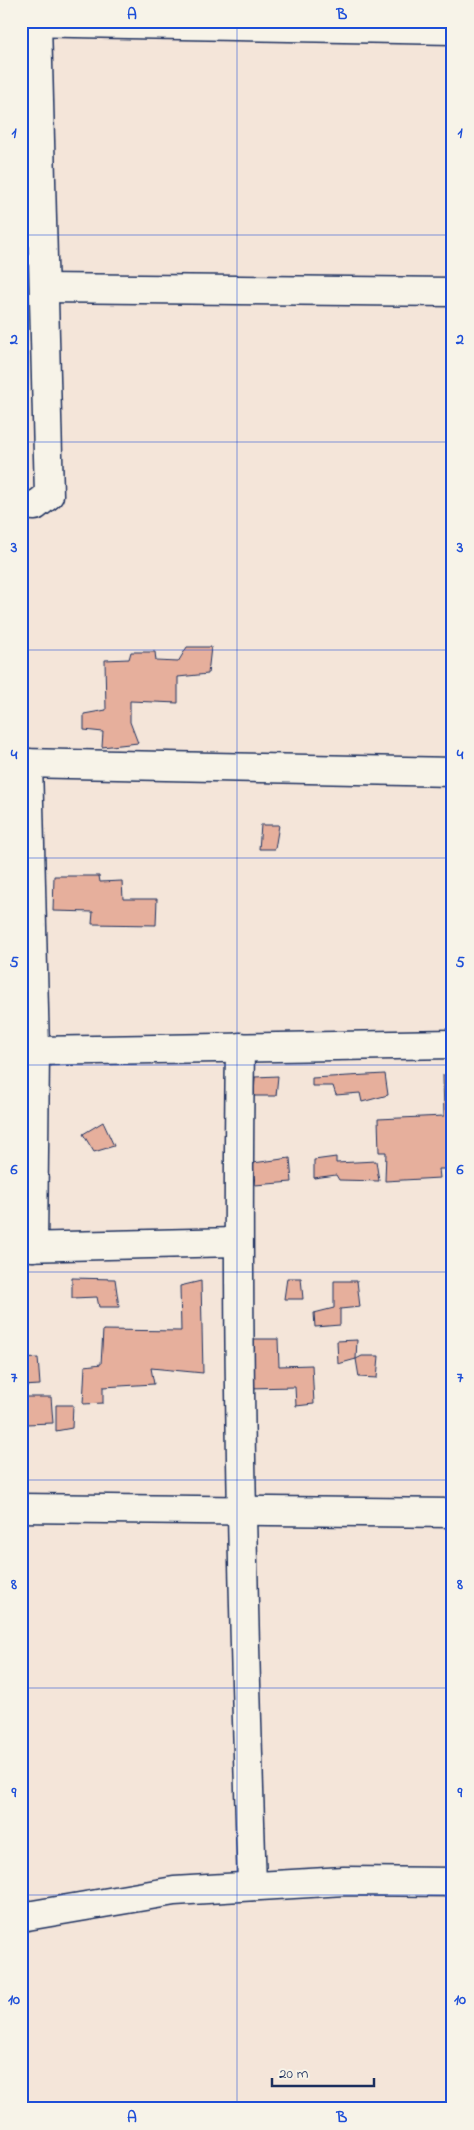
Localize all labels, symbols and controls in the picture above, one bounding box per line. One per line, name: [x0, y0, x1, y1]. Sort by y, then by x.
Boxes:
text: A: [127, 3, 137, 27]
text: B: [336, 3, 348, 27]
text: 1: [11, 121, 17, 145]
text: 1: [457, 121, 463, 145]
text: 2: [9, 328, 18, 352]
text: 2: [455, 328, 464, 352]
text: 3: [10, 536, 18, 560]
text: 3: [456, 536, 464, 560]
text: 4: [10, 743, 18, 767]
text: 4: [456, 743, 464, 767]
text: 5: [9, 951, 19, 975]
text: 5: [455, 951, 465, 975]
text: 6: [9, 1158, 18, 1182]
text: 6: [455, 1158, 464, 1182]
text: 7: [11, 1366, 18, 1390]
text: 7: [457, 1366, 464, 1390]
text: 8: [10, 1573, 17, 1597]
text: 8: [456, 1573, 463, 1597]
text: 9: [11, 1781, 17, 1805]
text: 9: [457, 1781, 463, 1805]
text: 10: [8, 1988, 20, 2012]
text: 10: [454, 1988, 466, 2012]
scale bar: [272, 2055, 374, 2087]
text: 20 m: [279, 2063, 309, 2085]
text: A: [127, 2106, 137, 2130]
text: B: [336, 2106, 348, 2130]

